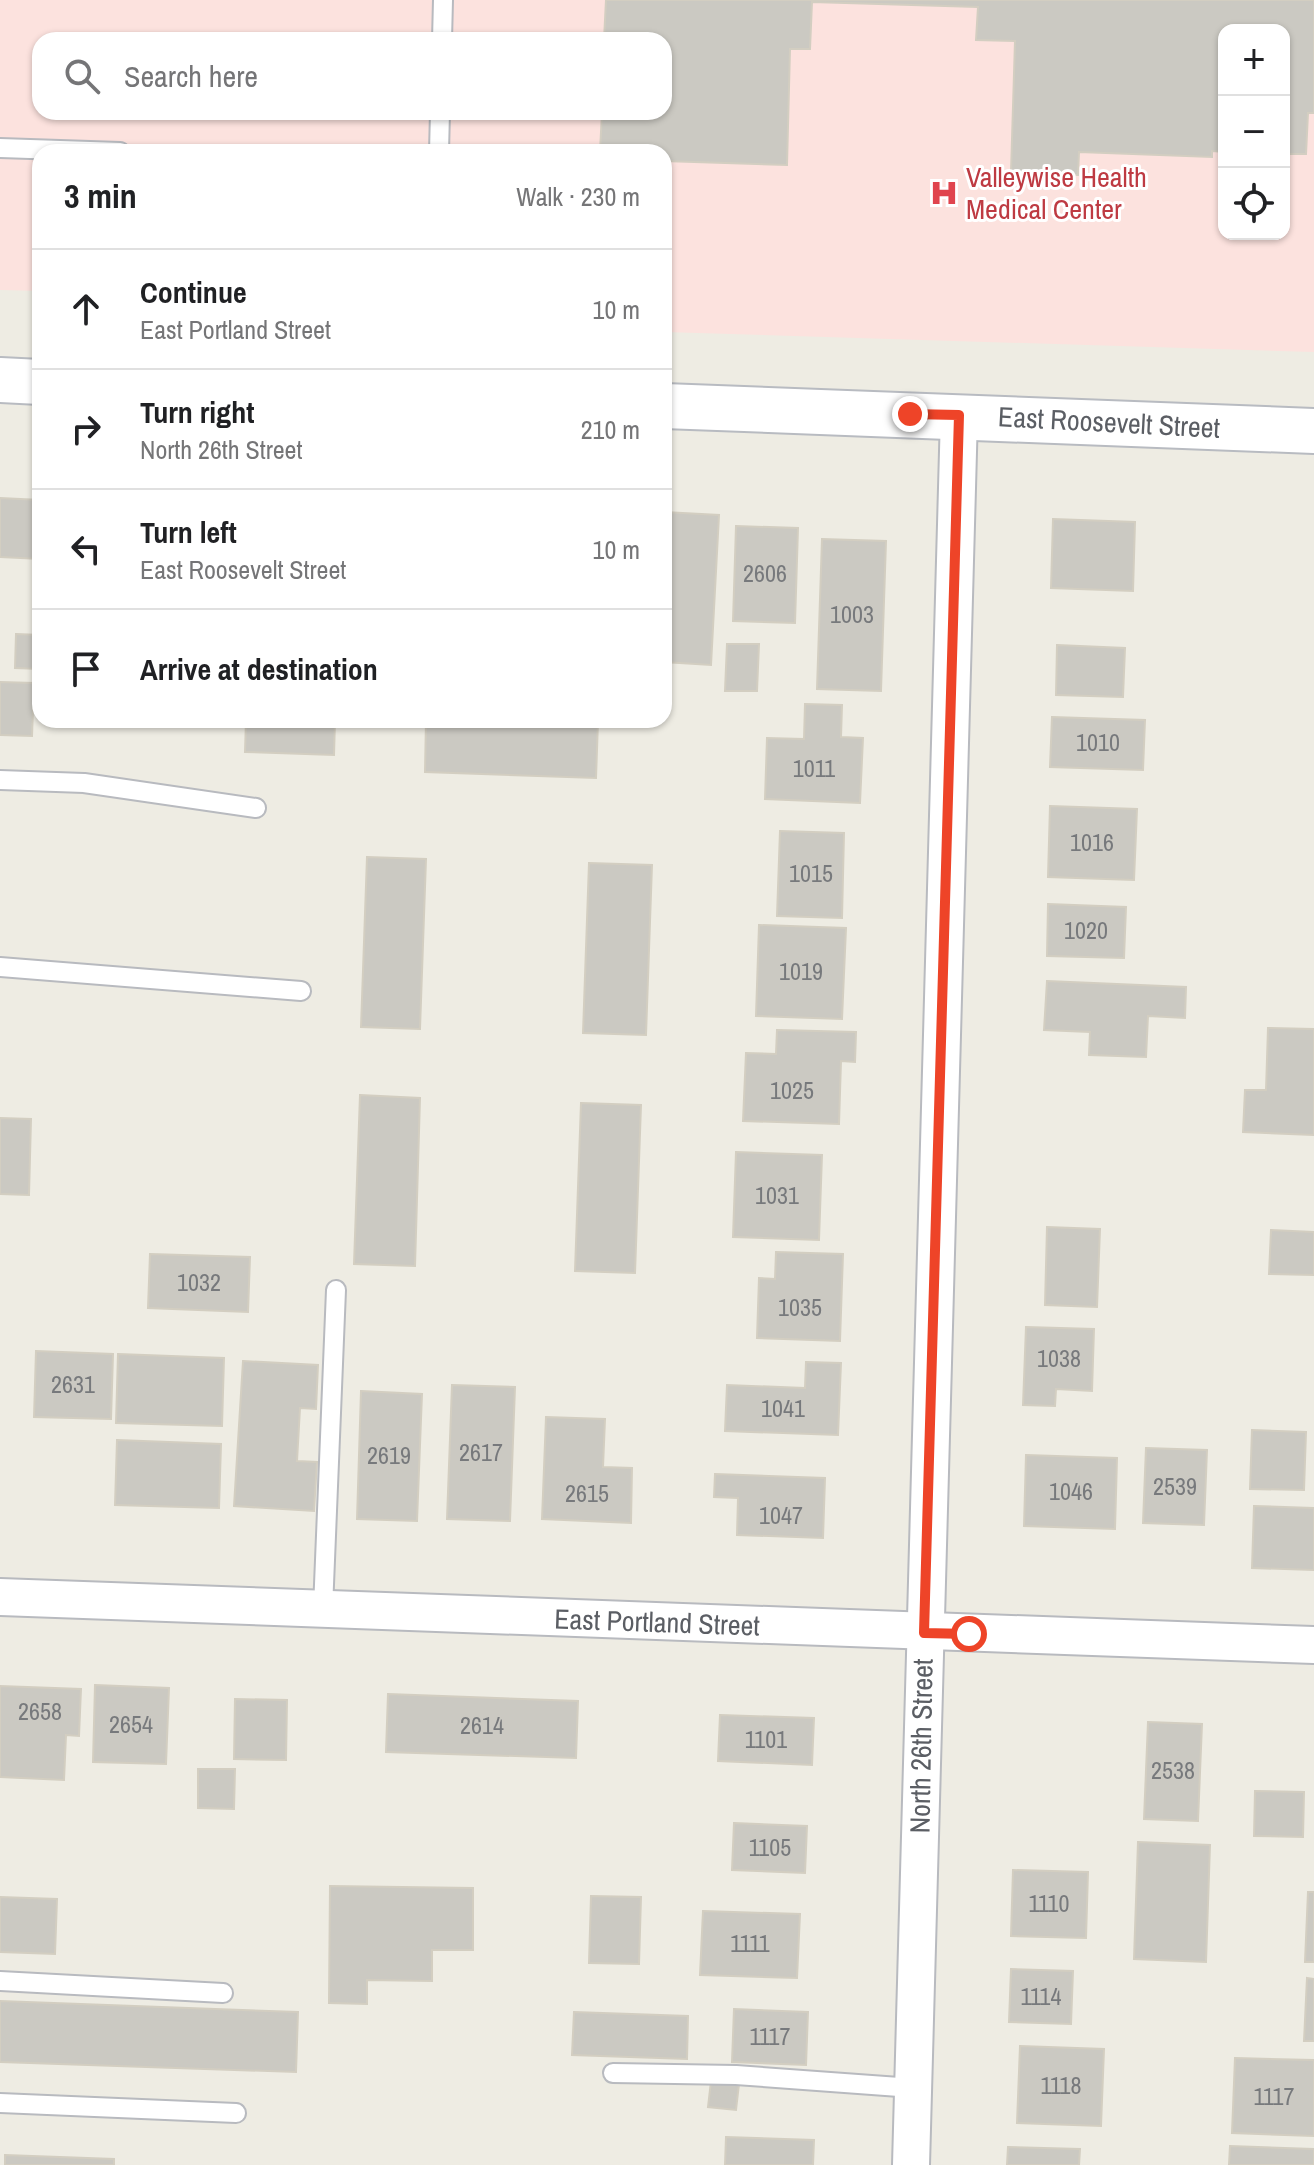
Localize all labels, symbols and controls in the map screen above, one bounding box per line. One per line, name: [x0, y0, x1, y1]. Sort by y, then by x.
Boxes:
map controls: [1218, 24, 1290, 240]
button: +: [1218, 24, 1290, 96]
search box: [32, 32, 672, 120]
icon: search: [60, 54, 104, 98]
text: Search here: [124, 56, 258, 96]
button: −: [1218, 96, 1290, 168]
place label: Valleywise Health Medical Center: [966, 158, 1147, 228]
button: locate: [1218, 168, 1290, 240]
text: 3 min: [64, 173, 137, 219]
hospital icon: Valleywise Health Medical Center: [929, 178, 959, 208]
text: Walk · 230 m: [516, 179, 640, 214]
text: Continue: [140, 272, 247, 312]
icon: ahead: [64, 287, 108, 331]
text: 10 m: [593, 292, 640, 327]
text: East Portland Street: [140, 312, 331, 347]
text: Turn right: [140, 392, 254, 432]
route end: [892, 396, 928, 432]
street label: East Roosevelt Street: [997, 397, 1221, 447]
icon: right: [64, 407, 108, 451]
text: 210 m: [581, 412, 640, 447]
text: North 26th Street: [140, 432, 302, 467]
text: Turn left: [140, 512, 237, 552]
icon: left: [64, 527, 108, 571]
text: 10 m: [593, 532, 640, 567]
text: East Roosevelt Street: [140, 552, 346, 587]
house number: 2606: [743, 557, 787, 589]
house number: 1003: [830, 598, 874, 630]
icon: arrive: [64, 647, 108, 691]
text: Arrive at destination: [140, 649, 378, 689]
house number: 1010: [1076, 726, 1120, 758]
house number: 1011: [793, 752, 835, 784]
house number: 1016: [1070, 826, 1114, 858]
house number: 1015: [789, 857, 833, 889]
house number: 1020: [1064, 914, 1108, 946]
house number: 1019: [779, 955, 823, 987]
house number: 1025: [770, 1074, 814, 1106]
house number: 1031: [755, 1179, 799, 1211]
house number: 1032: [177, 1266, 221, 1298]
house number: 1035: [778, 1291, 822, 1323]
house number: 1038: [1037, 1342, 1081, 1374]
house number: 2631: [51, 1368, 95, 1400]
house number: 1041: [761, 1392, 805, 1424]
house number: 2617: [459, 1436, 503, 1468]
house number: 2619: [367, 1439, 411, 1471]
house number: 2539: [1153, 1470, 1197, 1502]
house number: 1046: [1049, 1475, 1093, 1507]
house number: 2615: [565, 1477, 609, 1509]
house number: 1047: [759, 1499, 803, 1531]
street label: East Portland Street: [554, 1599, 760, 1645]
route start: [951, 1616, 987, 1652]
street label: North 26th Street: [900, 1658, 942, 1834]
house number: 2658: [18, 1695, 62, 1727]
house number: 2654: [109, 1708, 153, 1740]
house number: 2614: [460, 1709, 504, 1741]
house number: 1101: [745, 1723, 787, 1755]
house number: 2538: [1151, 1754, 1195, 1786]
house number: 1105: [749, 1831, 791, 1863]
house number: 1110: [1029, 1887, 1069, 1919]
house number: 1111: [730, 1927, 770, 1959]
house number: 1114: [1021, 1980, 1061, 2012]
house number: 1117: [750, 2020, 790, 2052]
house number: 1118: [1041, 2069, 1081, 2101]
house number: 1117: [1254, 2080, 1294, 2112]

